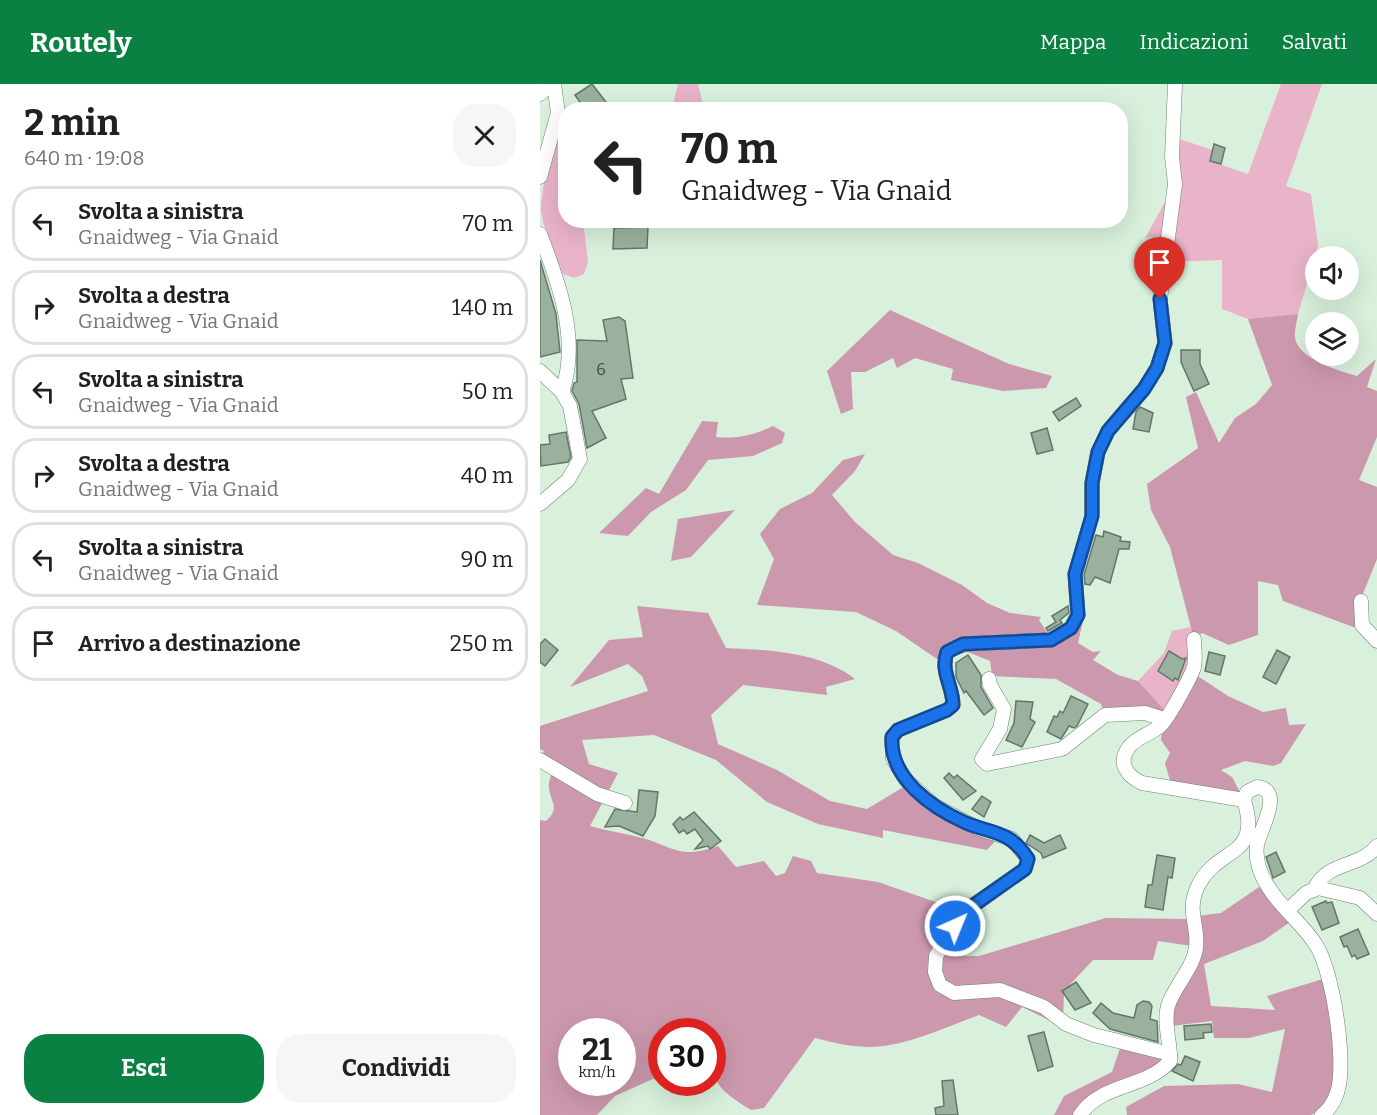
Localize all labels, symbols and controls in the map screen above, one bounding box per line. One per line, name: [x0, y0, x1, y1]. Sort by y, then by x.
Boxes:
text: Routely: [30, 26, 132, 59]
text: Mappa: [1040, 29, 1106, 55]
text: Indicazioni: [1139, 29, 1249, 55]
text: Salvati: [1282, 29, 1347, 55]
text: 2 min: [24, 101, 120, 145]
button: close: [453, 104, 516, 167]
text: 70 m: [681, 124, 777, 174]
icon: left: [582, 126, 660, 204]
text: 640 m · 19:08: [24, 146, 145, 170]
text: Gnaidweg - Via Gnaid: [681, 175, 952, 207]
text: Svolta a sinistra: [78, 198, 244, 225]
icon: left: [27, 207, 60, 240]
text: 70 m: [463, 210, 513, 237]
text: Gnaidweg - Via Gnaid: [78, 225, 279, 249]
pin: [1134, 237, 1185, 299]
icon: arrive: [1143, 246, 1176, 279]
map controls: [1305, 246, 1359, 366]
button: sound: [1305, 246, 1359, 300]
text: Svolta a destra: [78, 282, 230, 309]
icon: right: [27, 291, 60, 324]
text: 140 m: [452, 294, 513, 321]
text: Gnaidweg - Via Gnaid: [78, 309, 279, 333]
button: layers: [1305, 312, 1359, 366]
house number: 6: [596, 360, 606, 379]
text: Svolta a sinistra: [78, 366, 244, 393]
icon: left: [27, 375, 60, 408]
text: 50 m: [462, 378, 513, 405]
text: Gnaidweg - Via Gnaid: [78, 393, 279, 417]
text: Svolta a destra: [78, 450, 230, 477]
icon: right: [27, 459, 60, 492]
text: 40 m: [461, 462, 513, 489]
text: Gnaidweg - Via Gnaid: [78, 477, 279, 501]
text: Svolta a sinistra: [78, 534, 244, 561]
icon: left: [27, 543, 60, 576]
text: 90 m: [461, 546, 513, 573]
text: Gnaidweg - Via Gnaid: [78, 561, 279, 585]
icon: arrive: [27, 627, 60, 660]
text: Arrivo a destinazione: [78, 630, 301, 657]
text: 250 m: [450, 630, 513, 657]
position arrow: [923, 894, 987, 958]
speed limit sign: 30: [648, 1018, 726, 1096]
text: 21: [582, 1032, 612, 1068]
button: Esci: [24, 1034, 264, 1103]
button: Condividi: [276, 1034, 516, 1103]
text: km/h: [578, 1063, 616, 1081]

